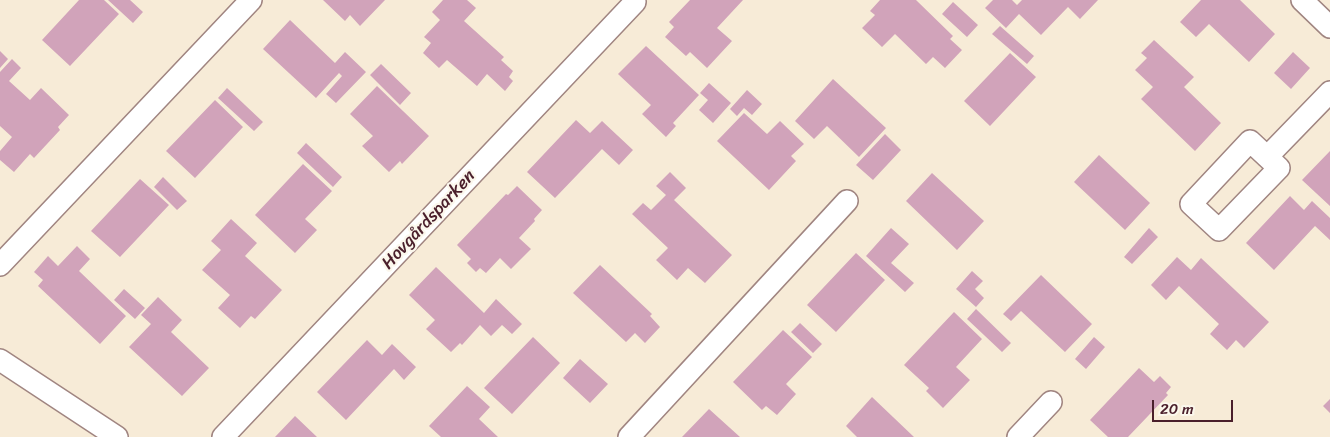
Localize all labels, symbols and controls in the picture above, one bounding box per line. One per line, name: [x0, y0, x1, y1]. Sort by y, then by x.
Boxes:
street label: Hovgårdsparken: [377, 166, 481, 274]
scale bar: [1155, 390, 1236, 422]
text: 20 m: [1160, 396, 1194, 422]

